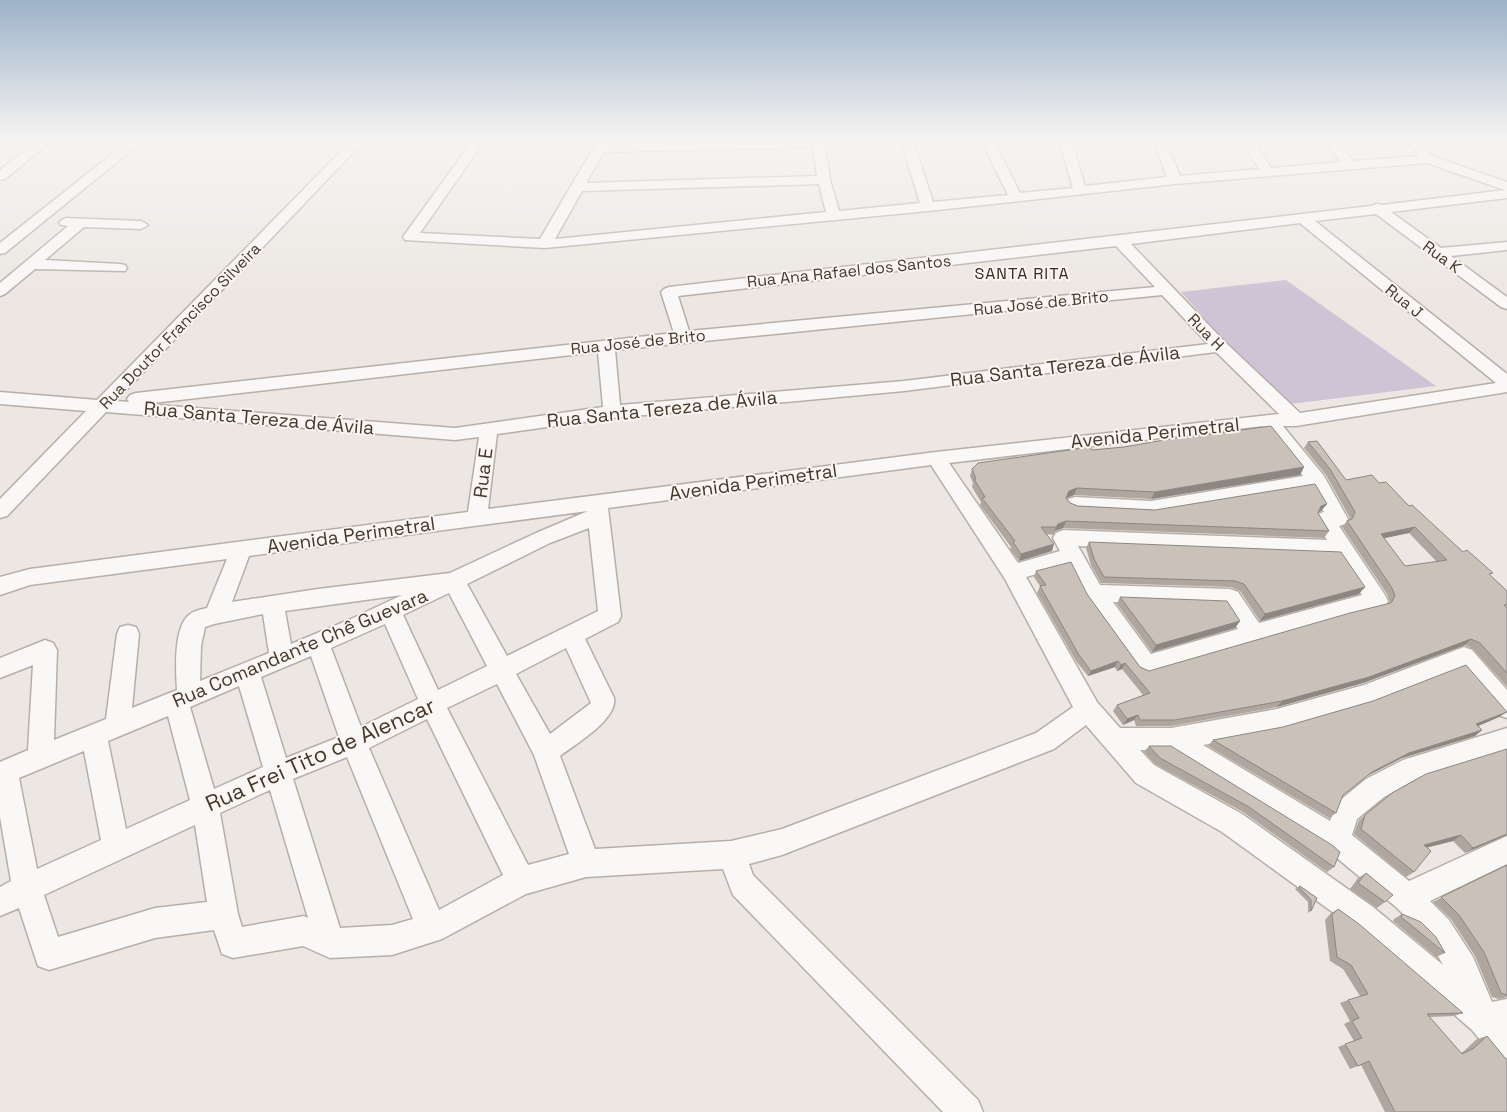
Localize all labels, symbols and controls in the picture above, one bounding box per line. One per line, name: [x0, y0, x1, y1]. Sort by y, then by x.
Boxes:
street label: Rua K: [1418, 236, 1466, 278]
street label: Rua Doutor Francisco Silveira: [95, 238, 265, 414]
street label: Rua Ana Rafael dos Santos: [746, 250, 952, 292]
district label: SANTA RITA: [975, 263, 1069, 284]
street label: Rua J: [1381, 279, 1427, 323]
street label: Rua José de Brito: [972, 285, 1110, 321]
street label: Rua H: [1183, 309, 1229, 355]
street label: Rua José de Brito: [569, 324, 707, 360]
street label: Rua Santa Tereza de Ávila: [949, 339, 1181, 393]
street label: Rua Santa Tereza de Ávila: [546, 384, 778, 434]
street label: Rua Santa Tereza de Ávila: [143, 395, 375, 441]
street label: Avenida Perimetral: [1069, 412, 1241, 454]
street label: Rua E: [468, 447, 498, 499]
street label: Avenida Perimetral: [667, 458, 839, 506]
street label: Avenida Perimetral: [265, 511, 437, 559]
street label: Rua Comandante Chê Guevara: [169, 583, 432, 713]
street label: Rua Frei Tito de Alencar: [201, 691, 439, 817]

